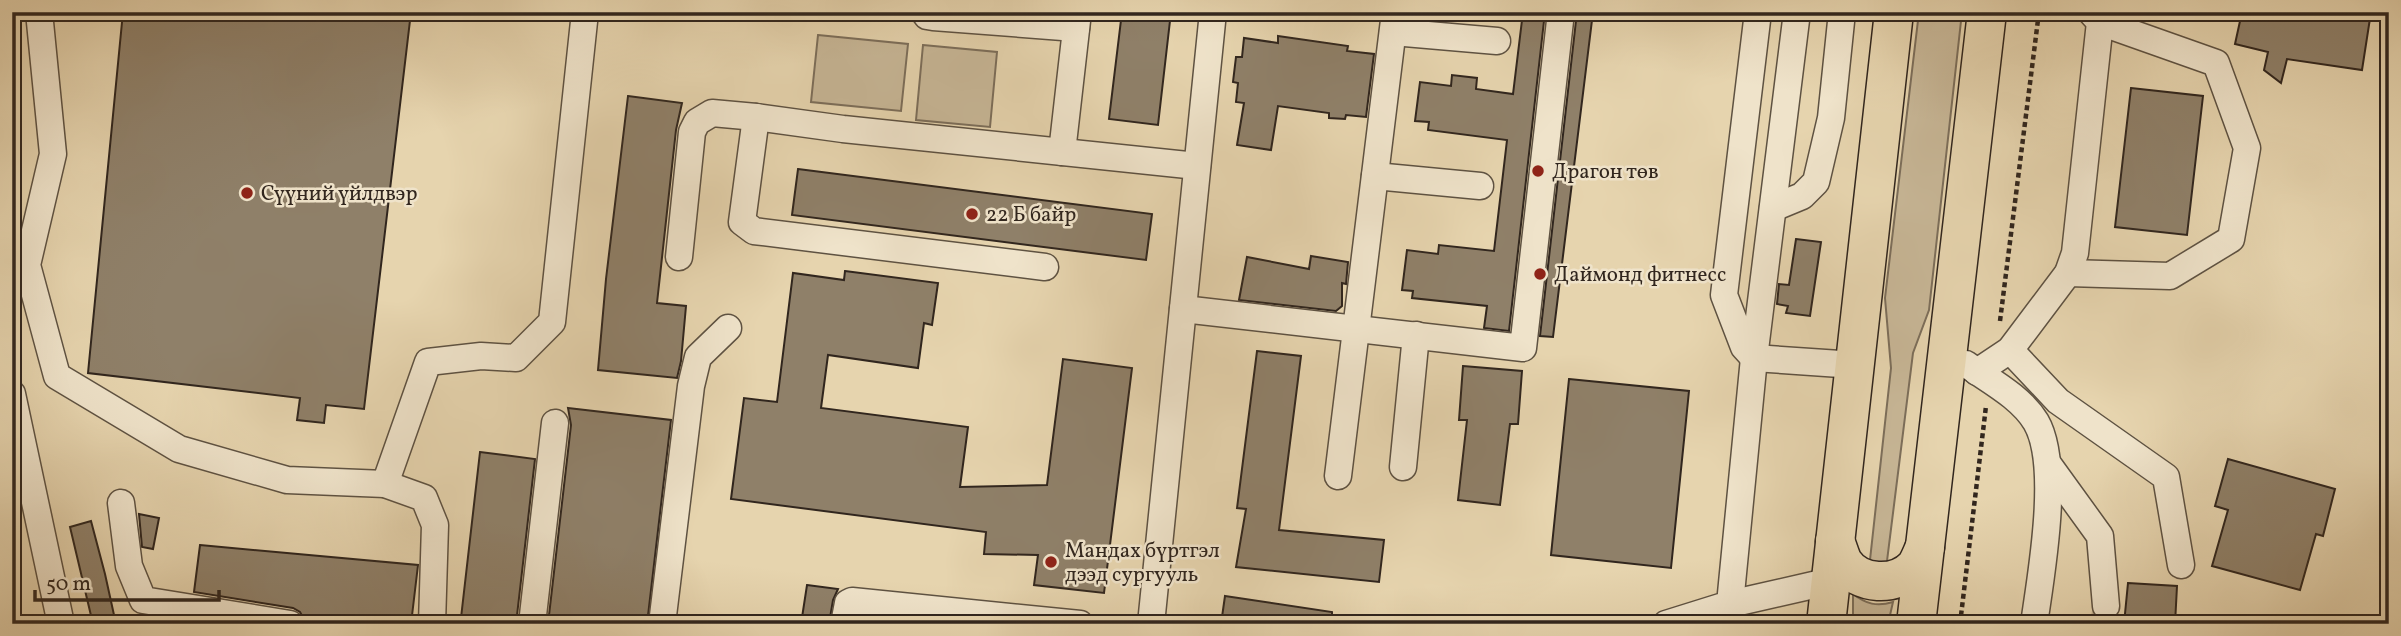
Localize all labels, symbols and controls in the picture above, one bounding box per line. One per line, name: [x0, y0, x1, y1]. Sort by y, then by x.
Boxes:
place label: Драгон төв: [1552, 158, 1659, 187]
marker: Драгон төв: [1530, 163, 1546, 179]
place label: Сүүний үйлдвэр: [261, 180, 417, 209]
marker: Сүүний үйлдвэр: [239, 185, 255, 201]
place label: 22 Б байр: [986, 201, 1076, 230]
marker: 22 Б байр: [964, 206, 980, 222]
place label: Даймонд фитнесс: [1554, 261, 1726, 290]
marker: Даймонд фитнесс: [1532, 266, 1548, 282]
place label: Мандах бүртгэл дээд сургууль: [1065, 537, 1220, 590]
marker: Мандах бүртгэл дээд сургууль: [1043, 554, 1059, 570]
scale bar: [35, 559, 219, 603]
text: 50 m: [46, 570, 91, 599]

